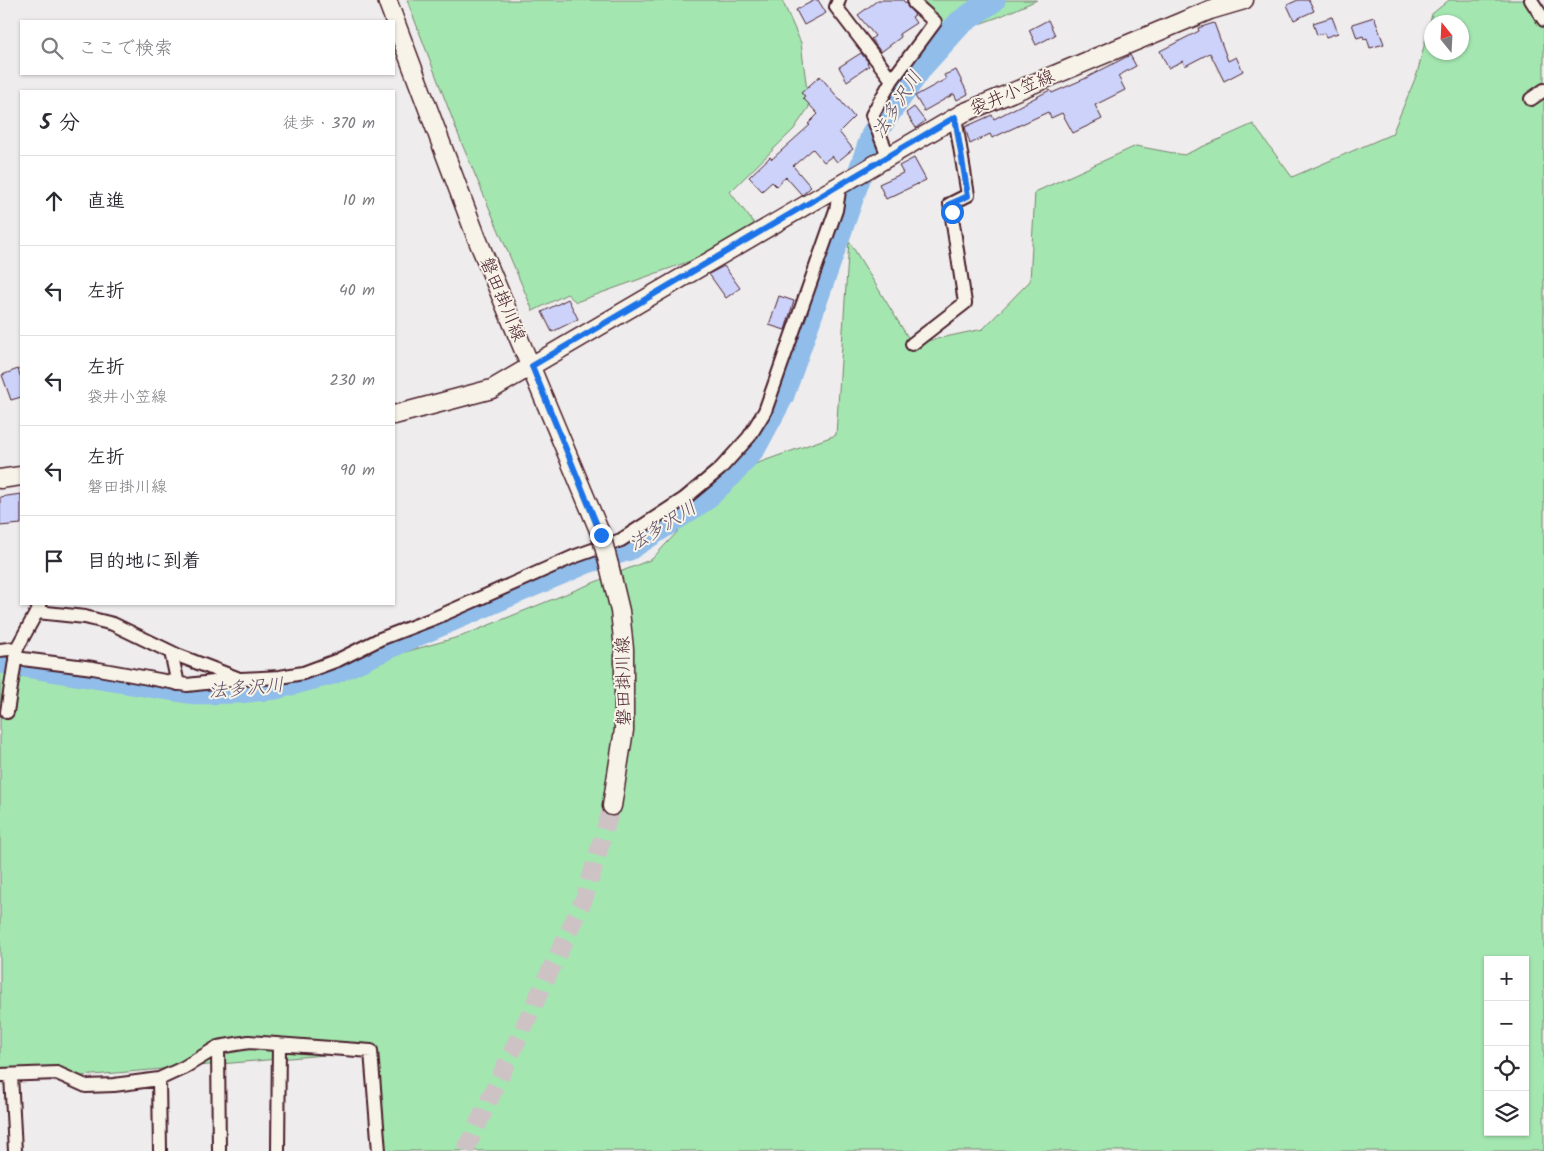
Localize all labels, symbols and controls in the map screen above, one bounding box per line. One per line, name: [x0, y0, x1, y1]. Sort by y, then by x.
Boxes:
north arrow: [1424, 15, 1469, 60]
search box: [20, 20, 395, 75]
icon: search: [38, 34, 66, 62]
text: ここで検索: [78, 34, 173, 64]
street label: 袋井小笠線: [965, 62, 1060, 124]
water label: 法多沢川: [864, 65, 931, 145]
text: 5 分: [40, 107, 80, 140]
text: 徒歩 · 370 m: [283, 111, 375, 136]
icon: ahead: [40, 187, 68, 215]
text: 直進: [87, 187, 125, 217]
text: 10 m: [343, 188, 375, 213]
route start: [941, 201, 964, 224]
street label: 磐田掛川線: [471, 252, 533, 347]
icon: left: [40, 277, 68, 305]
text: 左折: [87, 277, 125, 307]
text: 40 m: [339, 278, 375, 303]
text: 左折: [87, 353, 125, 383]
icon: left: [40, 367, 68, 395]
text: 230 m: [329, 368, 375, 393]
text: 袋井小笠線: [87, 385, 167, 410]
text: 左折: [87, 443, 125, 473]
icon: left: [40, 457, 68, 485]
text: 90 m: [340, 458, 375, 483]
text: 磐田掛川線: [87, 475, 167, 500]
water label: 法多沢川: [623, 494, 703, 560]
route end: [590, 524, 613, 547]
icon: arrive: [40, 547, 68, 575]
text: 目的地に到着: [87, 547, 201, 577]
street label: 磐田掛川線: [609, 636, 640, 726]
water label: 法多沢川: [207, 671, 285, 707]
map controls: [1484, 956, 1529, 1136]
button: +: [1484, 956, 1529, 1001]
button: −: [1484, 1001, 1529, 1046]
button: locate: [1484, 1046, 1529, 1091]
button: layers: [1484, 1091, 1529, 1136]

